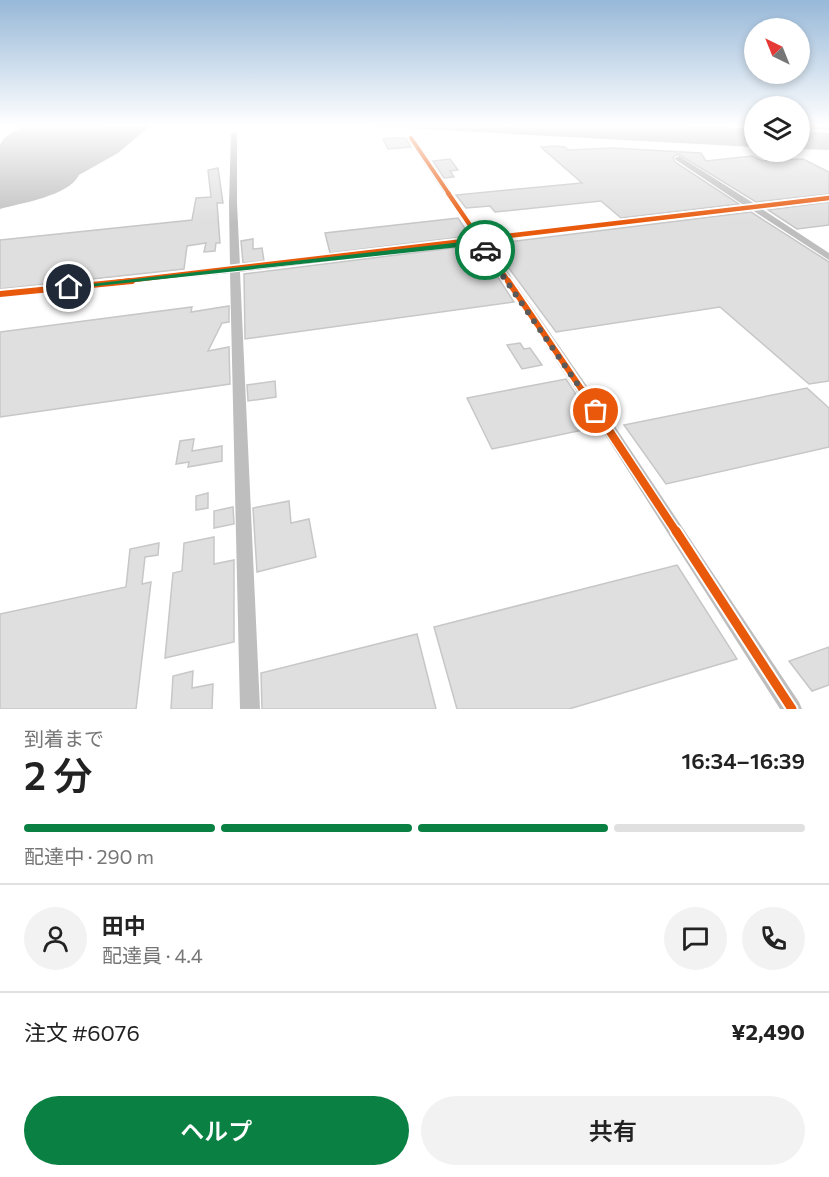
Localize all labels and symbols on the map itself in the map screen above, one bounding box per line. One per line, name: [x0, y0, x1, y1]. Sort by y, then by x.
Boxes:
north arrow: [744, 18, 810, 84]
courier: [455, 220, 515, 280]
pin: [43, 261, 94, 312]
pin: [570, 385, 621, 436]

